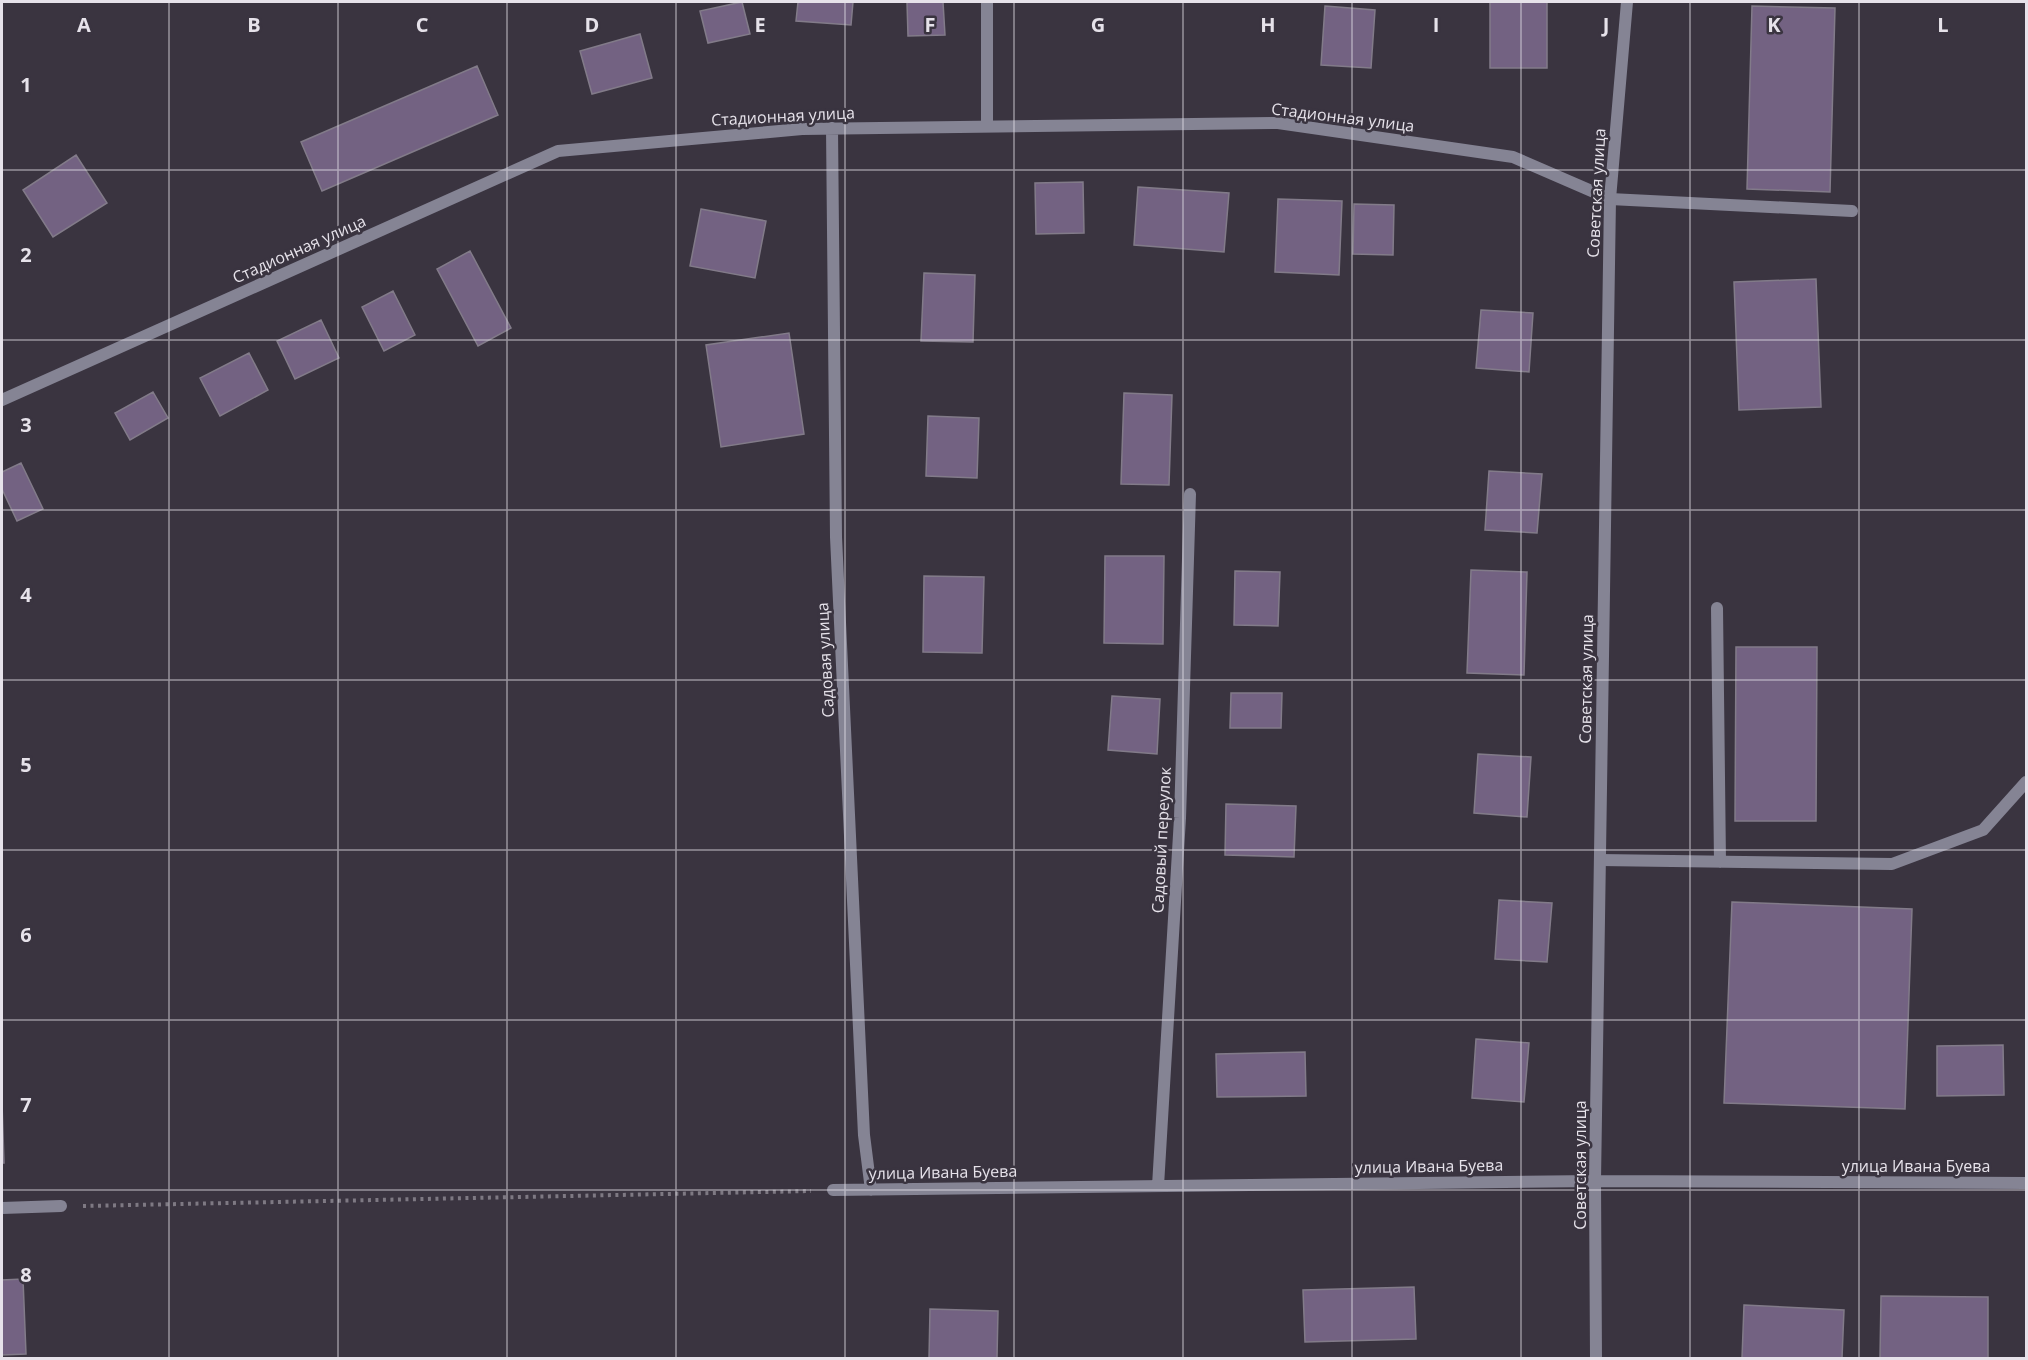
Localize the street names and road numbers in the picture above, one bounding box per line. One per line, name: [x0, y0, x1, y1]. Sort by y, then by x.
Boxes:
street label: Стадионная улица: [1270, 97, 1416, 137]
street label: Стадионная улица: [711, 101, 855, 131]
street label: Советская улица: [1582, 128, 1610, 258]
street label: Стадионная улица: [229, 210, 369, 288]
street label: Садовая улица: [811, 602, 839, 718]
street label: Советская улица: [1574, 614, 1598, 744]
street label: Садовый переулок: [1146, 766, 1176, 914]
street label: Советская улица: [1569, 1100, 1591, 1230]
street label: улица Ивана Буева: [1354, 1154, 1504, 1178]
street label: улица Ивана Буева: [1842, 1155, 1990, 1177]
street label: улица Ивана Буева: [868, 1160, 1018, 1184]

